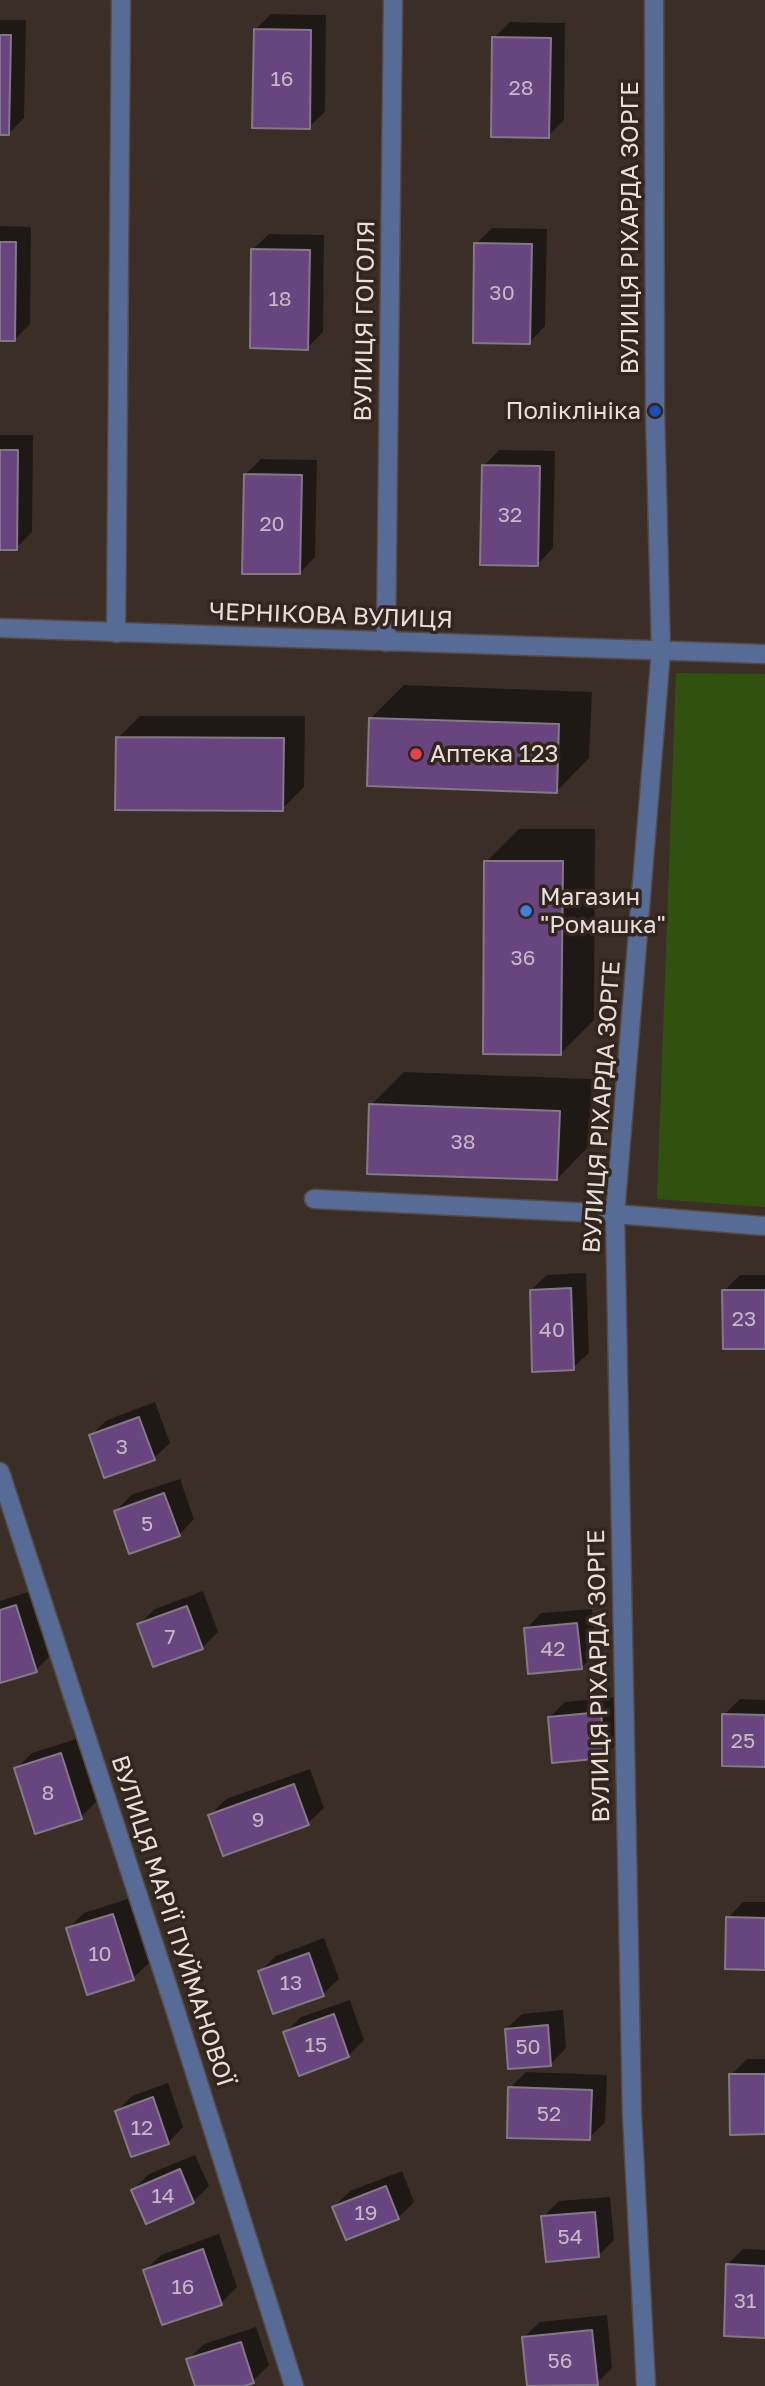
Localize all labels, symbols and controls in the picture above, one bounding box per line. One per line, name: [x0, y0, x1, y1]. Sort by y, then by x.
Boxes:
house number: 16: [271, 66, 293, 92]
house number: 28: [509, 75, 533, 101]
street label: ВУЛИЦЯ РІХАРДА ЗОРГЕ: [616, 81, 644, 375]
street label: ВУЛИЦЯ ГОГОЛЯ: [349, 220, 381, 422]
house number: 30: [489, 280, 515, 306]
house number: 18: [269, 286, 291, 312]
place label: Поліклініка: [505, 397, 641, 425]
marker: Поліклініка: [647, 403, 663, 419]
house number: 32: [498, 502, 522, 528]
house number: 20: [259, 511, 285, 537]
street label: ЧЕРНІКОВА ВУЛИЦЯ: [208, 597, 454, 635]
place label: Аптека 123: [430, 740, 559, 768]
marker: Аптека 123: [408, 746, 424, 762]
place label: Магазин "Ромашка": [540, 883, 666, 939]
marker: Магазин "Ромашка": [518, 903, 534, 919]
house number: 36: [511, 945, 535, 971]
street label: ВУЛИЦЯ РІХАРДА ЗОРГЕ: [577, 960, 627, 1254]
house number: 38: [450, 1129, 476, 1155]
house number: 23: [732, 1306, 756, 1332]
house number: 40: [539, 1317, 565, 1343]
house number: 3: [116, 1434, 128, 1460]
house number: 5: [141, 1511, 153, 1537]
street label: ВУЛИЦЯ РІХАРДА ЗОРГЕ: [582, 1529, 616, 1823]
house number: 7: [164, 1624, 176, 1650]
house number: 42: [541, 1636, 565, 1662]
house number: 25: [731, 1728, 755, 1754]
street label: ВУЛИЦЯ МАРІЇ ПУЙМАНОВОЇ: [105, 1752, 239, 2090]
house number: 8: [42, 1780, 54, 1806]
house number: 9: [252, 1807, 264, 1833]
house number: 10: [88, 1941, 112, 1967]
house number: 13: [280, 1970, 302, 1996]
house number: 15: [305, 2032, 327, 2058]
house number: 50: [515, 2034, 541, 2060]
house number: 52: [537, 2101, 561, 2127]
house number: 12: [131, 2115, 153, 2141]
house number: 14: [152, 2183, 174, 2209]
house number: 19: [355, 2200, 377, 2226]
house number: 54: [558, 2224, 582, 2250]
house number: 16: [172, 2274, 194, 2300]
house number: 31: [734, 2288, 756, 2314]
house number: 56: [548, 2348, 572, 2374]

